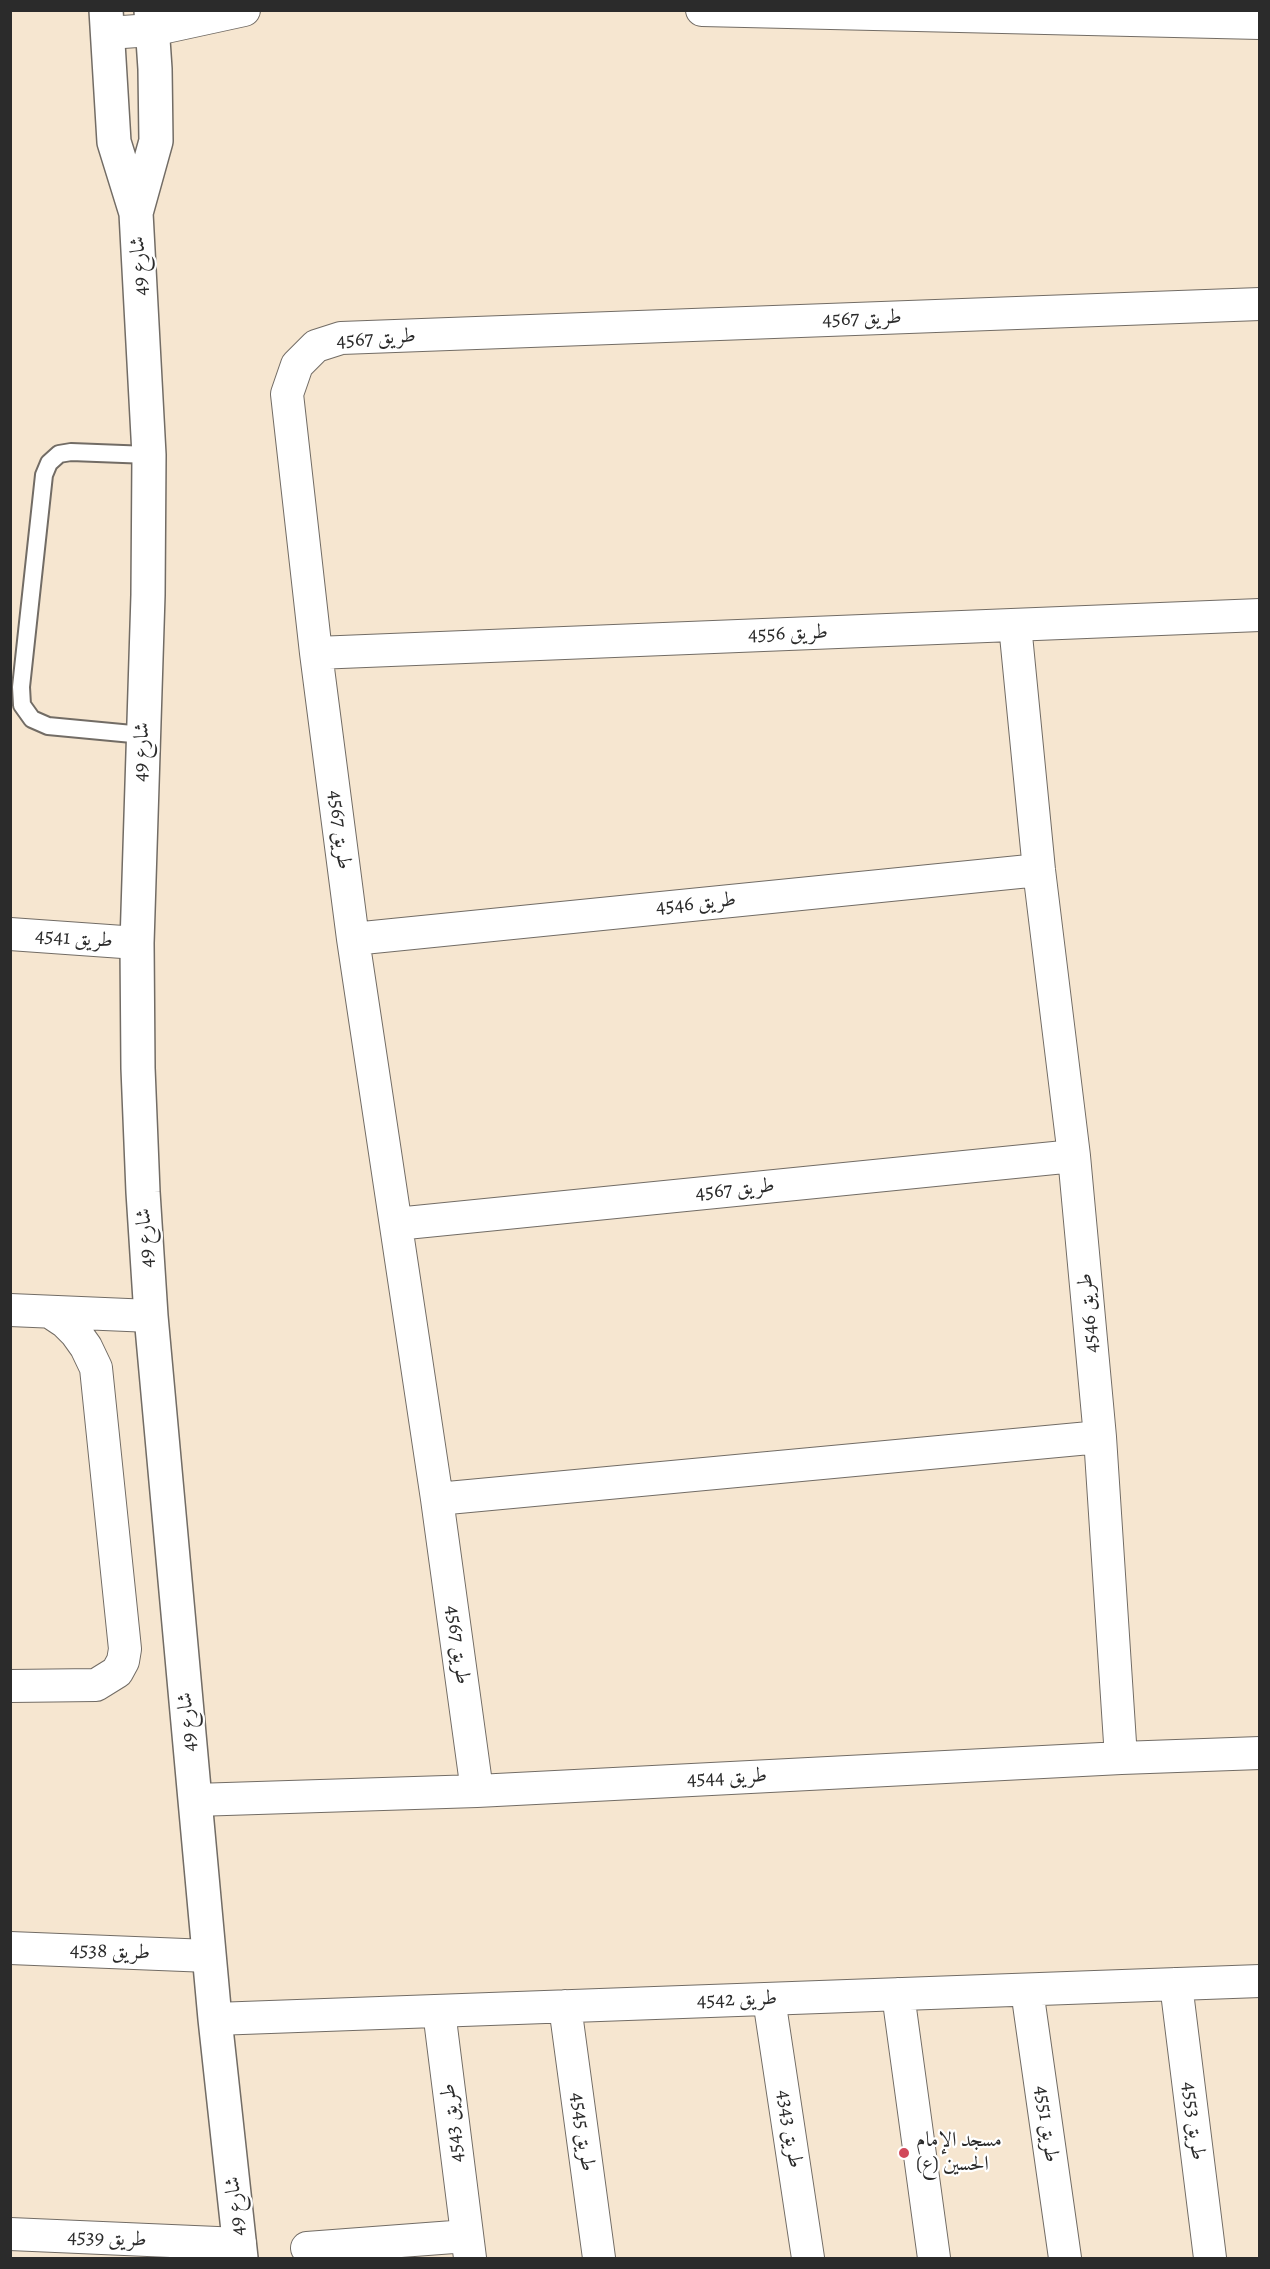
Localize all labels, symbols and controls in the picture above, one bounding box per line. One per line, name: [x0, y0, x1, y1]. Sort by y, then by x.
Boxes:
street label: شارع 49: [125, 235, 155, 297]
street label: طريق 4567: [822, 305, 902, 333]
street label: طريق 4567: [335, 324, 417, 354]
street label: طريق 4556: [748, 620, 828, 648]
street label: شارع 49: [128, 722, 156, 782]
street label: طريق 4567: [322, 789, 356, 871]
street label: طريق 4546: [655, 887, 737, 921]
street label: طريق 4541: [34, 924, 114, 954]
street label: طريق 4567: [694, 1173, 776, 1207]
street label: شارع 49: [131, 1207, 161, 1269]
street label: طريق 4546: [1073, 1272, 1105, 1354]
street label: طريق 4567: [439, 1604, 475, 1686]
street label: شارع 49: [173, 1691, 203, 1753]
street label: طريق 4544: [686, 1763, 768, 1793]
street label: طريق 4538: [70, 1938, 150, 1966]
street label: طريق 4542: [696, 1986, 778, 2014]
street label: طريق 4553: [1176, 2080, 1210, 2162]
street label: طريق 4543: [436, 2082, 470, 2164]
street label: طريق 4551: [1028, 2084, 1064, 2164]
street label: طريق 4343: [770, 2088, 808, 2170]
street label: طريق 4545: [564, 2091, 600, 2173]
place label: مسجد الإمام الحسين (ع): [916, 2128, 1002, 2178]
marker: مسجد الإمام الحسين (ع): [897, 2146, 911, 2160]
street label: شارع 49: [220, 2175, 252, 2237]
street label: طريق 4539: [67, 2225, 147, 2253]

